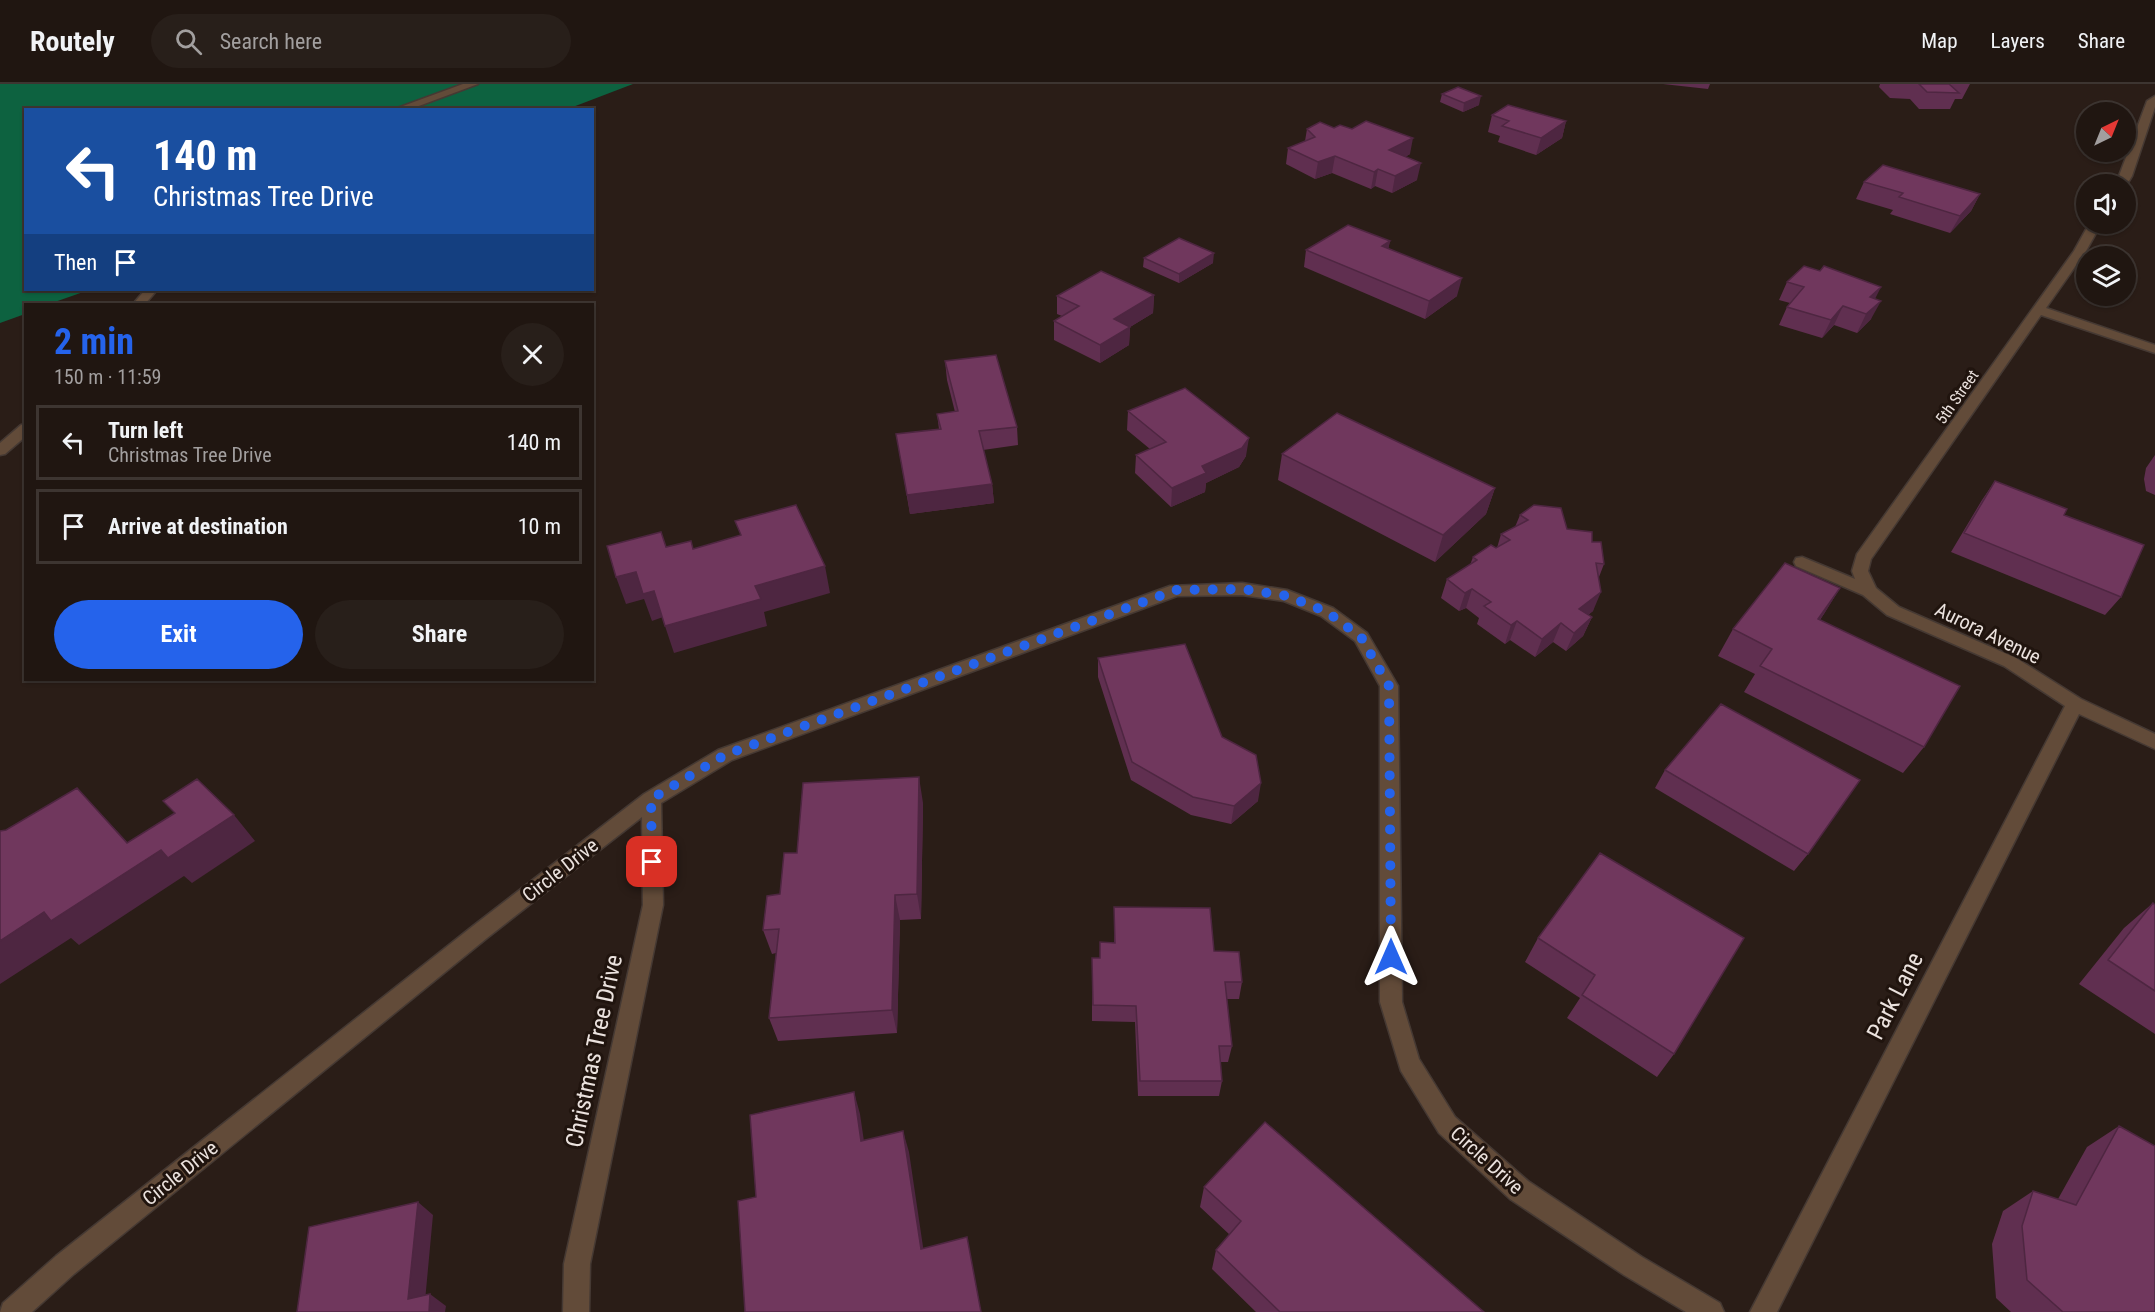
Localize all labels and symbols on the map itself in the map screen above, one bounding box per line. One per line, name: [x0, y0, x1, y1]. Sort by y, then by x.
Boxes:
north arrow: [2076, 102, 2136, 162]
street label: 5th Street: [1932, 366, 1983, 428]
street label: Aurora Avenue: [1931, 597, 2045, 669]
street label: Circle Drive: [517, 833, 603, 907]
pin: [626, 836, 677, 887]
position arrow: [1359, 925, 1423, 989]
street label: Park Lane: [1861, 948, 1929, 1044]
street label: Christmas Tree Drive: [560, 952, 628, 1150]
street label: Circle Drive: [1446, 1121, 1528, 1199]
street label: Circle Drive: [138, 1136, 222, 1210]

